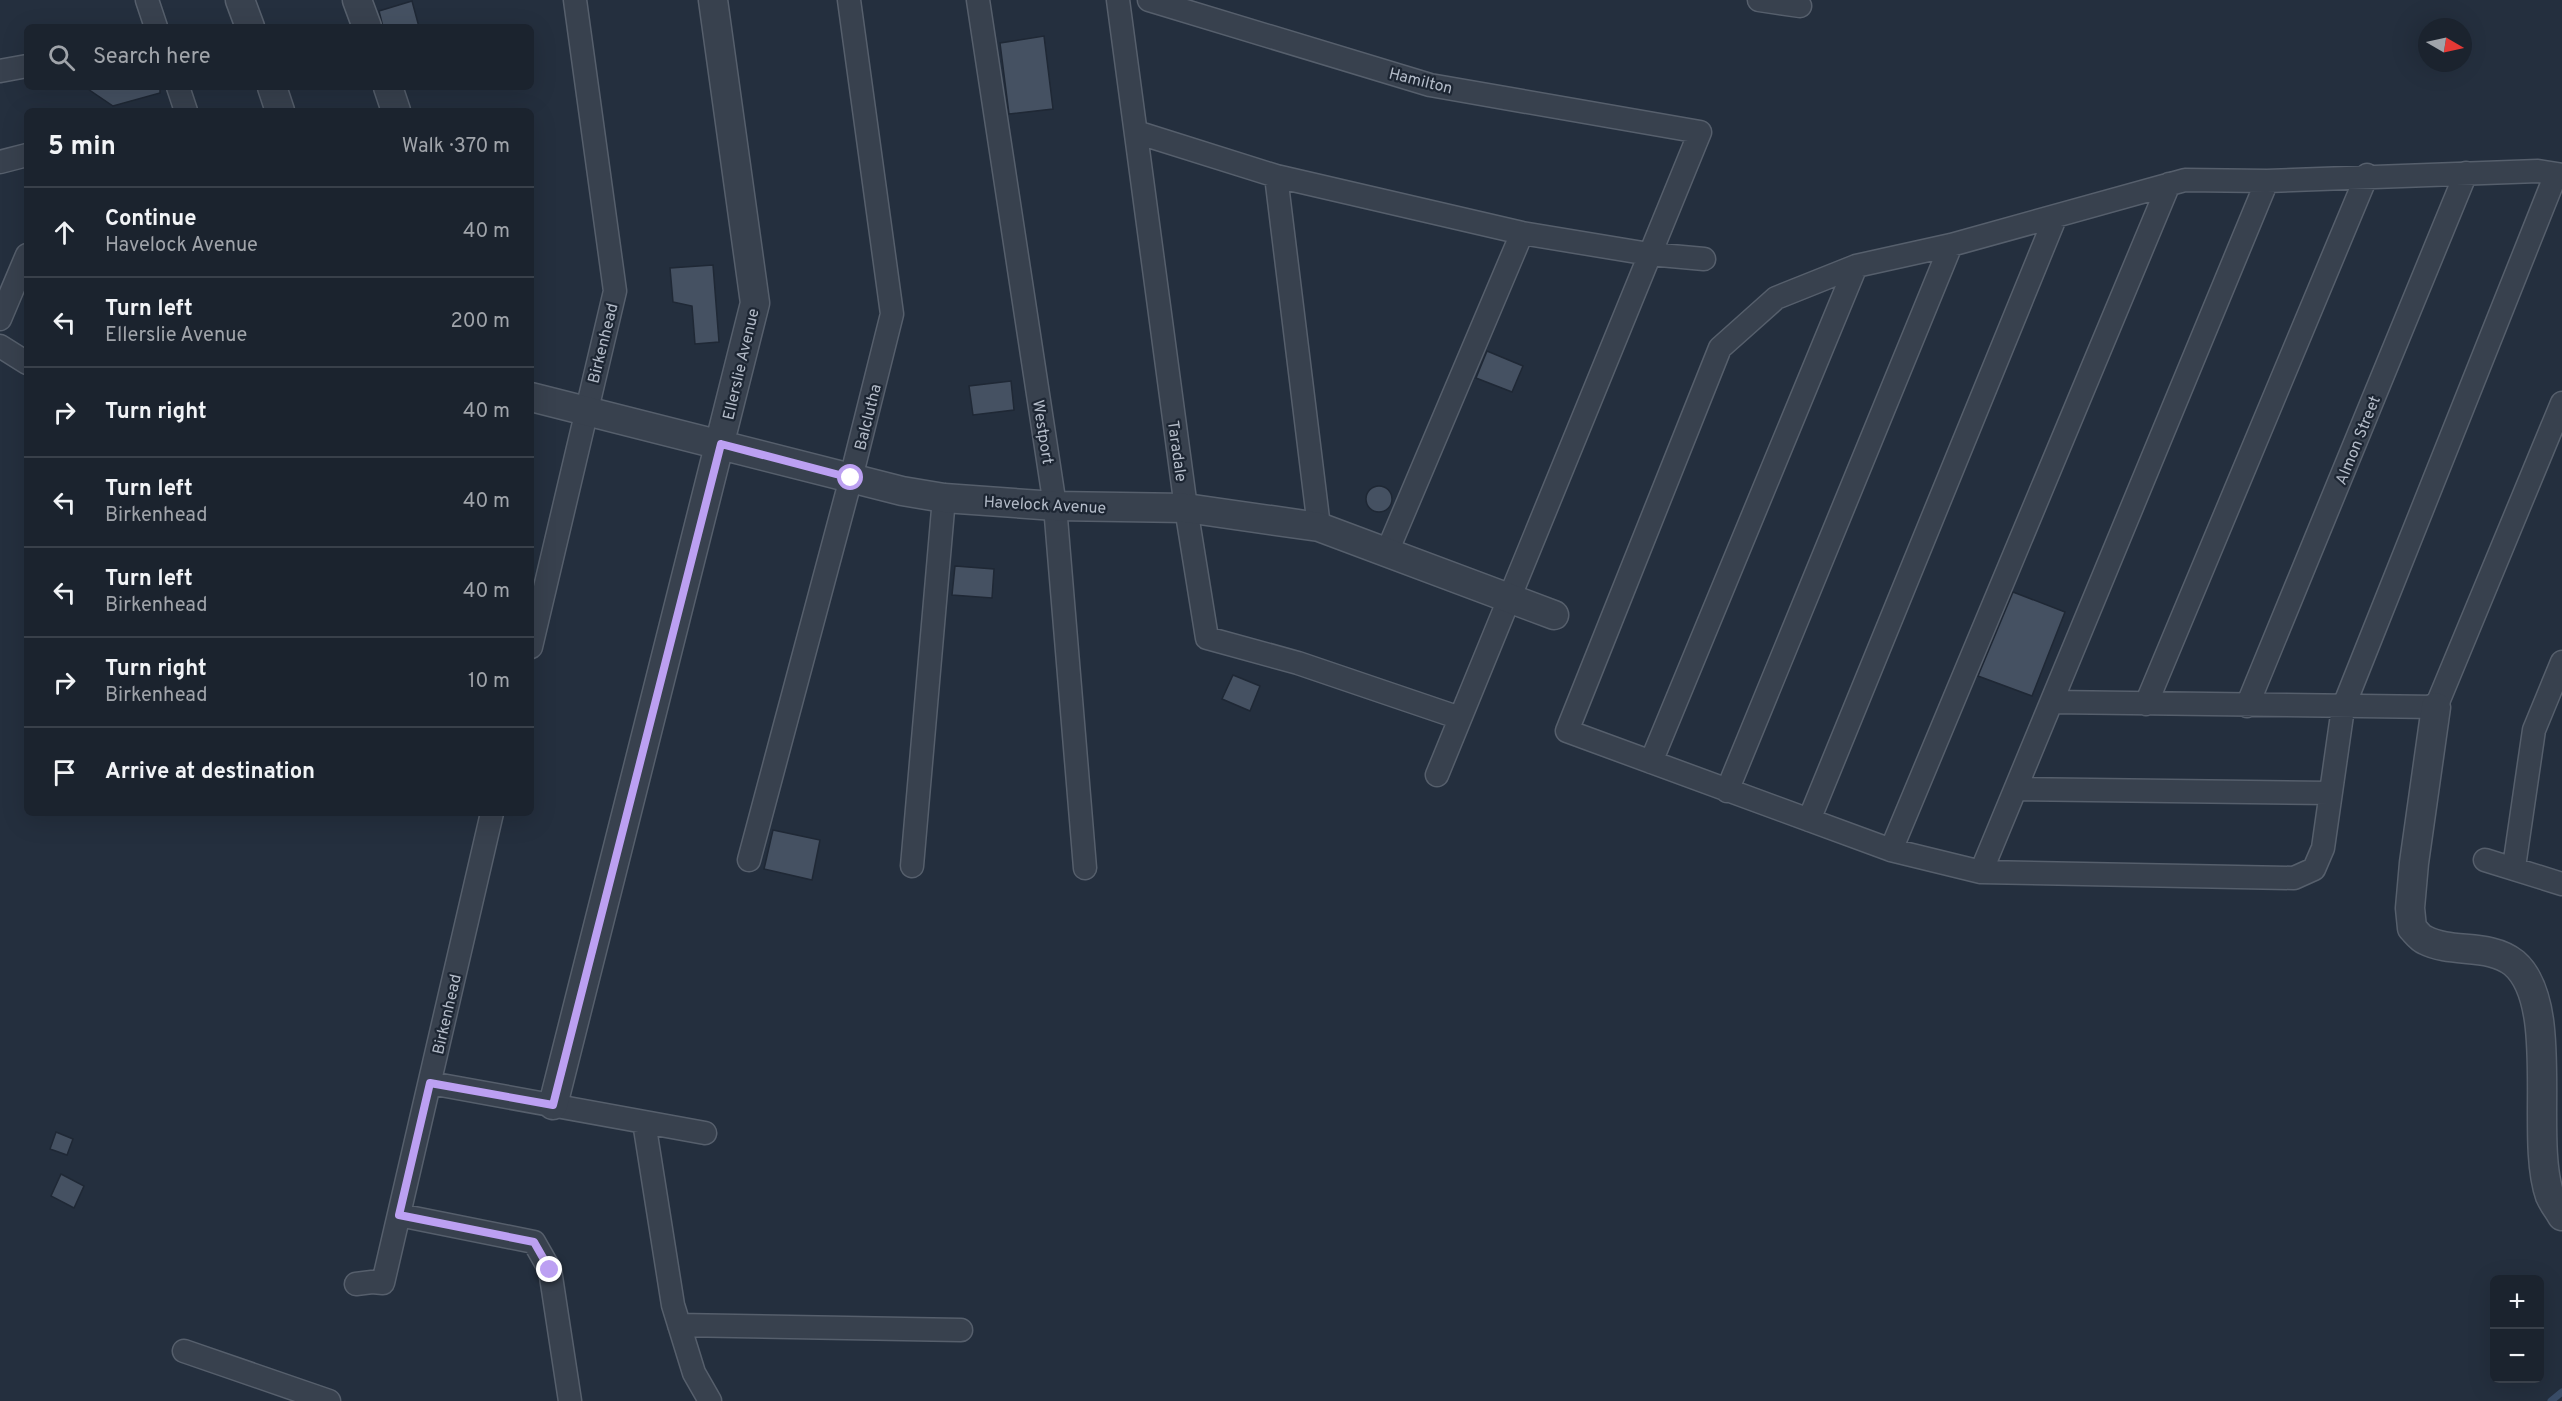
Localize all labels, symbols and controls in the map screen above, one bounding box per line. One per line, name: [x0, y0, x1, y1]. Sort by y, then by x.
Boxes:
north arrow: [2418, 18, 2472, 72]
search box: [24, 24, 534, 90]
icon: search: [45, 41, 78, 74]
text: Search here: [93, 44, 211, 71]
street label: Hamilton: [1387, 64, 1454, 99]
text: 5 min: [48, 131, 116, 164]
text: Walk · 370 m: [402, 134, 510, 160]
text: Continue: [105, 206, 196, 233]
icon: ahead: [48, 216, 81, 249]
text: 40 m: [463, 219, 510, 245]
text: Havelock Avenue: [105, 233, 258, 259]
text: Turn left: [105, 296, 193, 323]
street label: Birkenhead: [584, 301, 624, 386]
icon: left: [48, 306, 81, 339]
street label: Ellerslie Avenue: [719, 307, 764, 422]
text: 200 m: [451, 309, 510, 335]
text: Ellerslie Avenue: [105, 323, 247, 349]
street label: Balclutha: [851, 382, 887, 453]
street label: Almon Street: [2332, 393, 2386, 488]
icon: right: [48, 396, 81, 429]
text: Turn right: [105, 399, 207, 426]
text: 40 m: [463, 399, 510, 425]
street label: Westport: [1027, 399, 1057, 466]
street label: Taradale: [1162, 419, 1190, 483]
route start: [837, 464, 863, 490]
text: Turn left: [105, 476, 193, 503]
icon: left: [48, 486, 81, 519]
text: 40 m: [463, 489, 510, 515]
street label: Havelock Avenue: [983, 493, 1106, 519]
text: Birkenhead: [105, 503, 207, 529]
text: Turn left: [105, 566, 193, 593]
icon: left: [48, 576, 81, 609]
text: 40 m: [463, 579, 510, 605]
text: Birkenhead: [105, 593, 207, 619]
text: Turn right: [105, 656, 207, 683]
icon: right: [48, 666, 81, 699]
text: 10 m: [468, 669, 510, 695]
text: Birkenhead: [105, 683, 207, 709]
icon: arrive: [48, 756, 81, 789]
text: Arrive at destination: [105, 759, 315, 786]
street label: Birkenhead: [429, 972, 467, 1057]
route end: [536, 1256, 562, 1282]
map controls: [2490, 1275, 2544, 1383]
button: +: [2490, 1275, 2544, 1329]
button: −: [2490, 1329, 2544, 1383]

